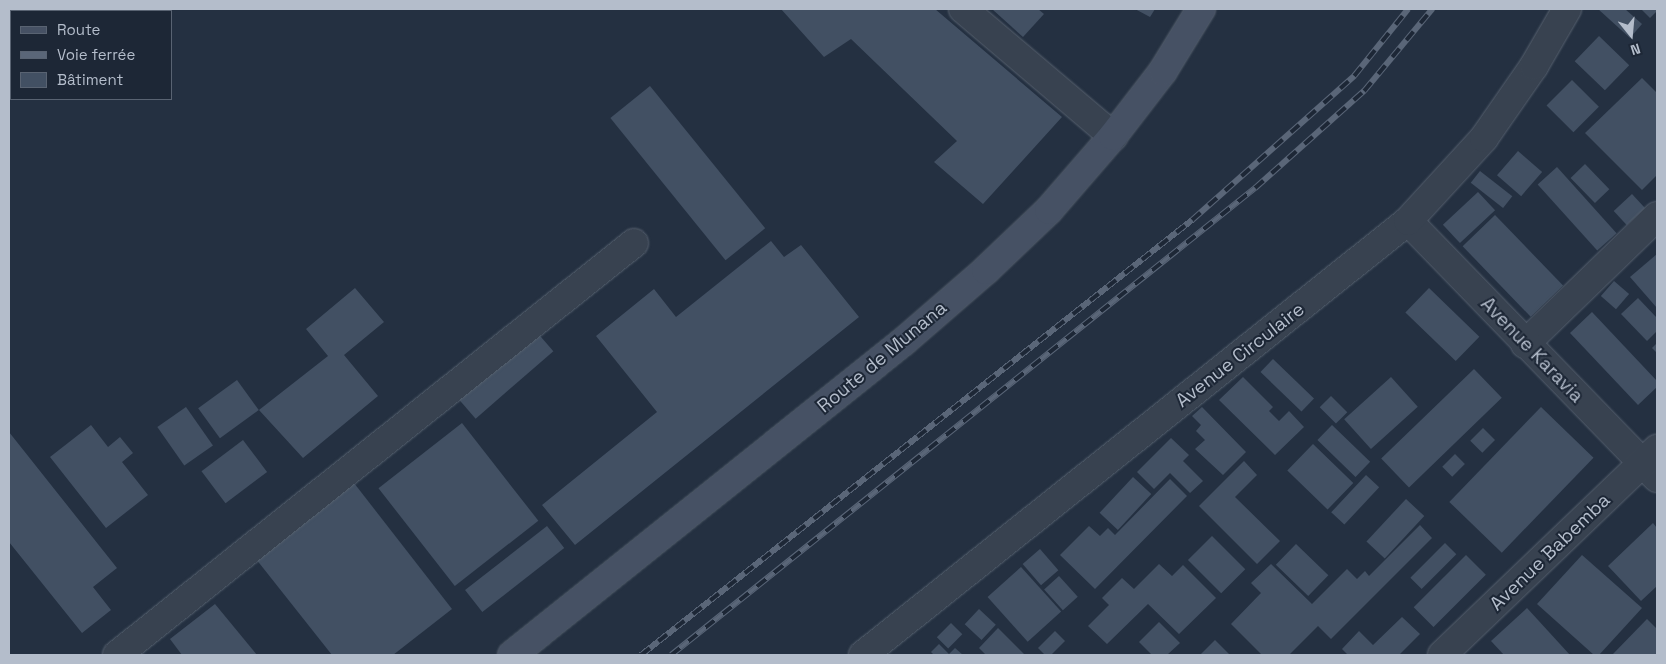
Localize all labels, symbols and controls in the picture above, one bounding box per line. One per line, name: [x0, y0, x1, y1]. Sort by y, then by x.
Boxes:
legend: [10, 10, 172, 100]
north arrow: [1606, 10, 1656, 60]
text: Route: [57, 20, 100, 39]
text: N: [1628, 39, 1643, 59]
text: Voie ferrée: [57, 45, 135, 64]
text: Bâtiment: [57, 70, 123, 89]
street label: Avenue Karavia: [1476, 293, 1588, 407]
street label: Route de Munana: [813, 296, 951, 418]
street label: Avenue Circulaire: [1171, 298, 1309, 412]
street label: Avenue Babemba: [1485, 489, 1615, 615]

